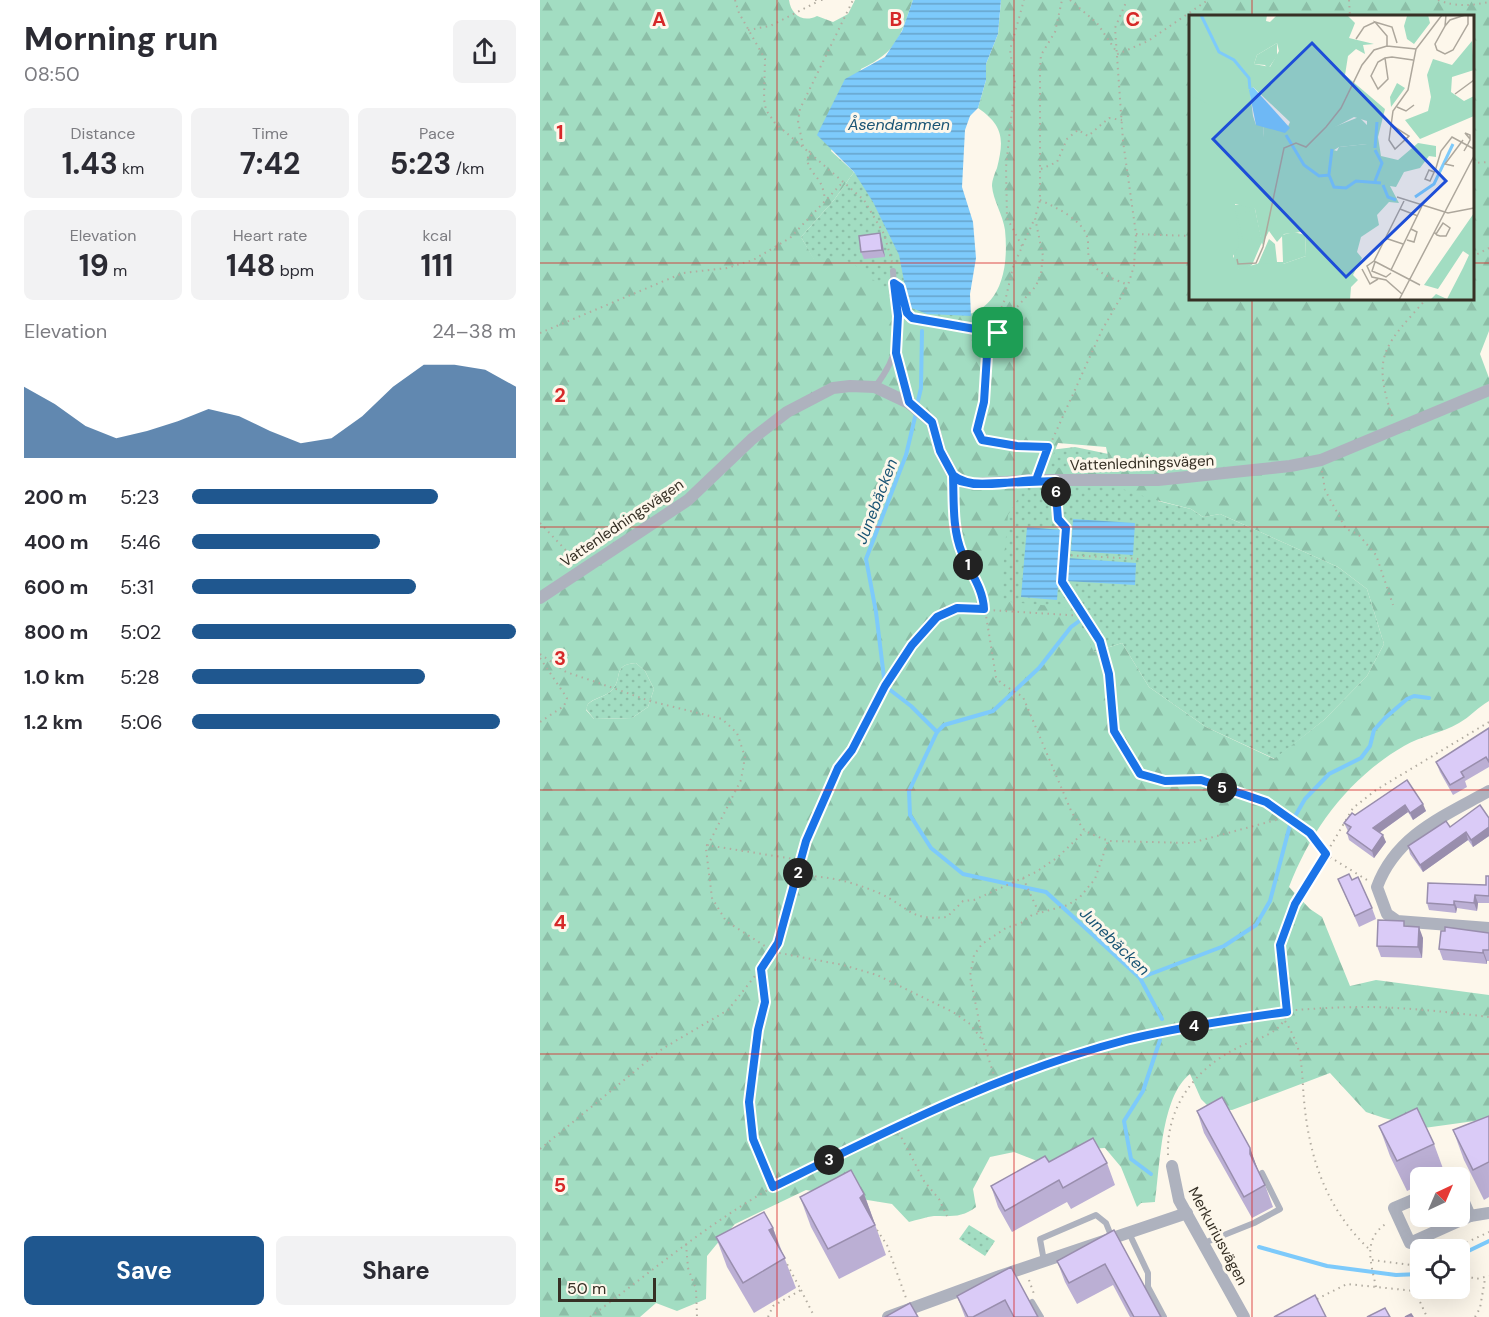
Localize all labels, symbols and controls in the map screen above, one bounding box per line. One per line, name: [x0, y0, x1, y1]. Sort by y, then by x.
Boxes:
text: A: [652, 6, 666, 32]
text: B: [890, 6, 902, 32]
text: C: [1126, 6, 1140, 32]
inset map: [1189, 15, 1474, 300]
text: Morning run: [24, 17, 218, 60]
button: share: [453, 20, 516, 83]
text: 08:50: [24, 61, 80, 87]
water label: Åsendammen: [847, 114, 950, 135]
text: 1: [556, 119, 564, 145]
text: Distance: [71, 123, 135, 144]
text: Time: [252, 123, 288, 144]
text: Pace: [419, 123, 455, 144]
text: 1.43: [62, 144, 118, 183]
text: 7:42: [240, 144, 300, 183]
text: 5:23: [390, 144, 451, 183]
text: km: [118, 158, 144, 179]
text: /km: [451, 158, 484, 179]
text: Elevation: [70, 225, 136, 246]
text: Heart rate: [233, 225, 307, 246]
text: kcal: [423, 225, 451, 246]
text: 19: [79, 246, 109, 285]
text: 148: [226, 246, 275, 285]
text: 111: [421, 246, 453, 285]
text: m: [109, 260, 127, 281]
text: bpm: [275, 260, 314, 281]
pin: [972, 307, 1023, 358]
icon: arrive: [981, 316, 1014, 349]
text: Elevation: [24, 318, 107, 344]
text: 24–38 m: [432, 318, 516, 344]
text: 2: [554, 382, 566, 408]
street label: Vattenledningsvägen: [1070, 450, 1214, 476]
water label: Junebäcken: [851, 456, 902, 547]
street label: Vattenledningsvägen: [557, 474, 687, 572]
pin: 6: [1041, 477, 1071, 507]
text: 6: [1051, 481, 1061, 502]
text: 200 m: [24, 484, 87, 510]
text: 5:23: [120, 484, 160, 510]
text: 400 m: [24, 529, 89, 555]
text: 5:46: [120, 529, 161, 555]
pin: 1: [953, 550, 983, 580]
text: 1: [965, 554, 971, 575]
text: 600 m: [24, 574, 88, 600]
text: 5:31: [120, 574, 154, 600]
text: 800 m: [24, 619, 88, 645]
text: 5:02: [120, 619, 161, 645]
text: 3: [554, 645, 566, 671]
text: 1.0 km: [24, 664, 85, 690]
text: 5:28: [120, 664, 160, 690]
text: 1.2 km: [24, 709, 83, 735]
text: 5:06: [120, 709, 162, 735]
pin: 5: [1207, 773, 1237, 803]
text: 5: [1217, 777, 1227, 798]
pin: 2: [783, 858, 813, 888]
text: 2: [793, 862, 803, 883]
water label: Junebäcken: [1075, 903, 1154, 980]
text: 4: [554, 909, 567, 935]
pin: 4: [1179, 1011, 1209, 1041]
text: 4: [1189, 1015, 1199, 1036]
pin: 3: [814, 1145, 844, 1175]
text: 3: [824, 1149, 834, 1170]
north arrow: [1410, 1167, 1470, 1227]
map controls: [1410, 1167, 1470, 1299]
text: 5: [554, 1172, 566, 1198]
street label: Merkuriusvägen: [1184, 1183, 1252, 1289]
button: Save: [24, 1236, 264, 1305]
button: Share: [276, 1236, 516, 1305]
button: locate: [1410, 1239, 1470, 1299]
scale bar: [558, 1275, 656, 1302]
text: 50 m: [567, 1278, 606, 1299]

